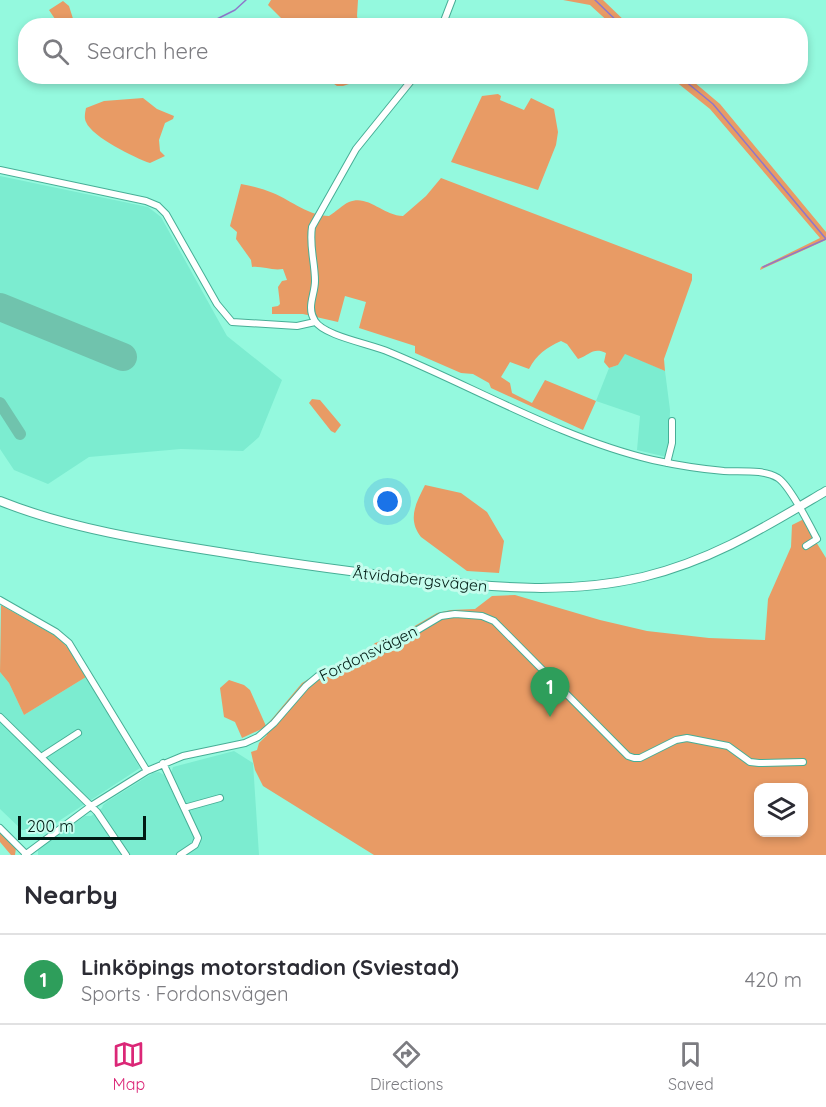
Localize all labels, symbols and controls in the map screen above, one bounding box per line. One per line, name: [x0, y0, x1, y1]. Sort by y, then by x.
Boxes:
search box: [18, 18, 808, 84]
icon: search: [39, 35, 72, 68]
text: Search here: [87, 37, 208, 65]
your location: [373, 487, 402, 516]
street label: Åtvidabergsvägen: [352, 562, 488, 596]
street label: Fordonsvägen: [316, 621, 420, 685]
pin: 1: [530, 668, 570, 717]
map controls: [754, 783, 808, 837]
button: layers: [754, 783, 808, 837]
scale bar: [18, 813, 146, 840]
text: 200 m: [27, 816, 74, 836]
text: Nearby: [24, 878, 118, 911]
text: Linköpings motorstadion (Sviestad): [81, 953, 459, 981]
text: 1: [40, 967, 47, 992]
text: 420 m: [745, 967, 802, 992]
text: Sports · Fordonsvägen: [81, 981, 289, 1006]
tab: Map: [112, 1038, 145, 1094]
tab: Directions: [370, 1038, 443, 1094]
tab: Saved: [668, 1038, 714, 1094]

